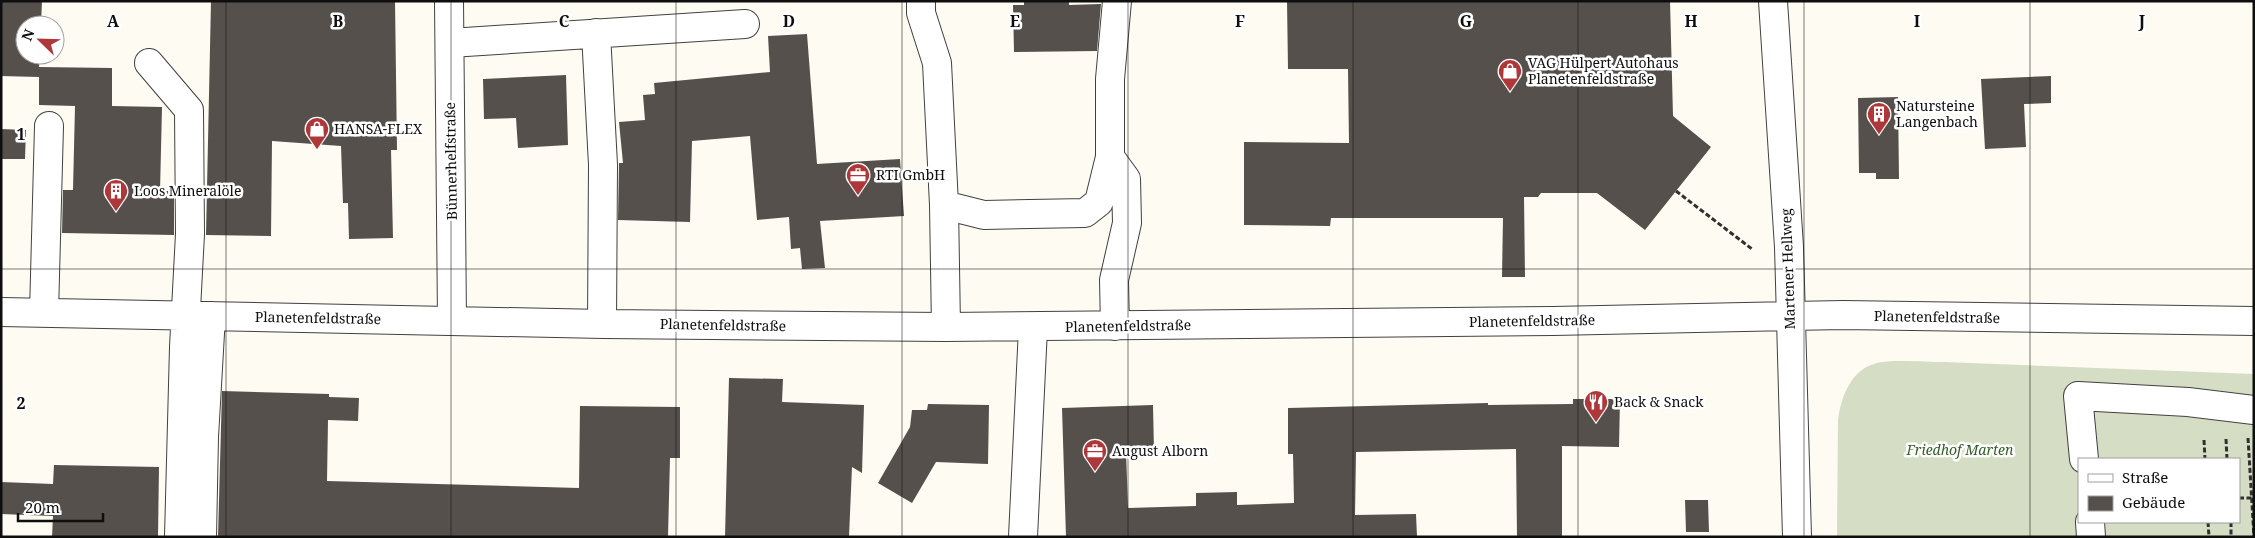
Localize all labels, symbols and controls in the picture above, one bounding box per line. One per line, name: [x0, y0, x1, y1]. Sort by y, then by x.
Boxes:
text: A: [107, 10, 120, 32]
text: B: [333, 10, 344, 32]
text: C: [559, 10, 570, 32]
text: D: [783, 10, 795, 32]
text: E: [1010, 10, 1020, 32]
text: F: [1235, 10, 1245, 32]
text: G: [1460, 10, 1472, 32]
text: H: [1684, 10, 1698, 32]
text: I: [1914, 10, 1920, 32]
text: J: [2138, 10, 2146, 32]
north arrow: [15, 15, 65, 65]
text: N: [17, 26, 38, 44]
place label: VAG Hülpert Autohaus Planetenfeldstraße: [1528, 53, 1679, 88]
shop icon: VAG Hülpert Autohaus Planetenfeldstraße: [1497, 58, 1523, 92]
place label: Natursteine Langenbach: [1896, 96, 1978, 131]
building icon: Natursteine Langenbach: [1866, 101, 1892, 135]
street label: Bünnerhelfstraße: [440, 102, 461, 220]
shop icon: HANSA-FLEX: [304, 116, 330, 150]
place label: HANSA-FLEX: [334, 119, 423, 138]
text: 1: [16, 123, 26, 145]
office icon: RTI GmbH: [845, 162, 871, 196]
place label: RTI GmbH: [876, 165, 945, 184]
building icon: Loos Mineralöle: [103, 178, 129, 212]
place label: Loos Mineralöle: [134, 181, 241, 200]
street label: Martener Hellweg: [1776, 208, 1799, 330]
street label: Planetenfeldstraße: [1874, 306, 2000, 327]
street label: Planetenfeldstraße: [255, 307, 381, 328]
street label: Planetenfeldstraße: [1469, 310, 1595, 331]
street label: Planetenfeldstraße: [660, 314, 786, 335]
street label: Planetenfeldstraße: [1065, 315, 1191, 336]
restaurant icon: Back & Snack: [1583, 389, 1609, 423]
text: 2: [16, 392, 26, 414]
place label: Back & Snack: [1614, 392, 1704, 411]
office icon: August Alborn: [1082, 438, 1108, 472]
park label: Friedhof Marten: [1906, 440, 2014, 459]
place label: August Alborn: [1112, 441, 1208, 460]
legend: [2078, 458, 2240, 523]
text: Straße: [2122, 467, 2168, 487]
scale bar: [18, 490, 102, 522]
text: Gebäude: [2122, 492, 2185, 512]
text: 20 m: [25, 497, 60, 517]

